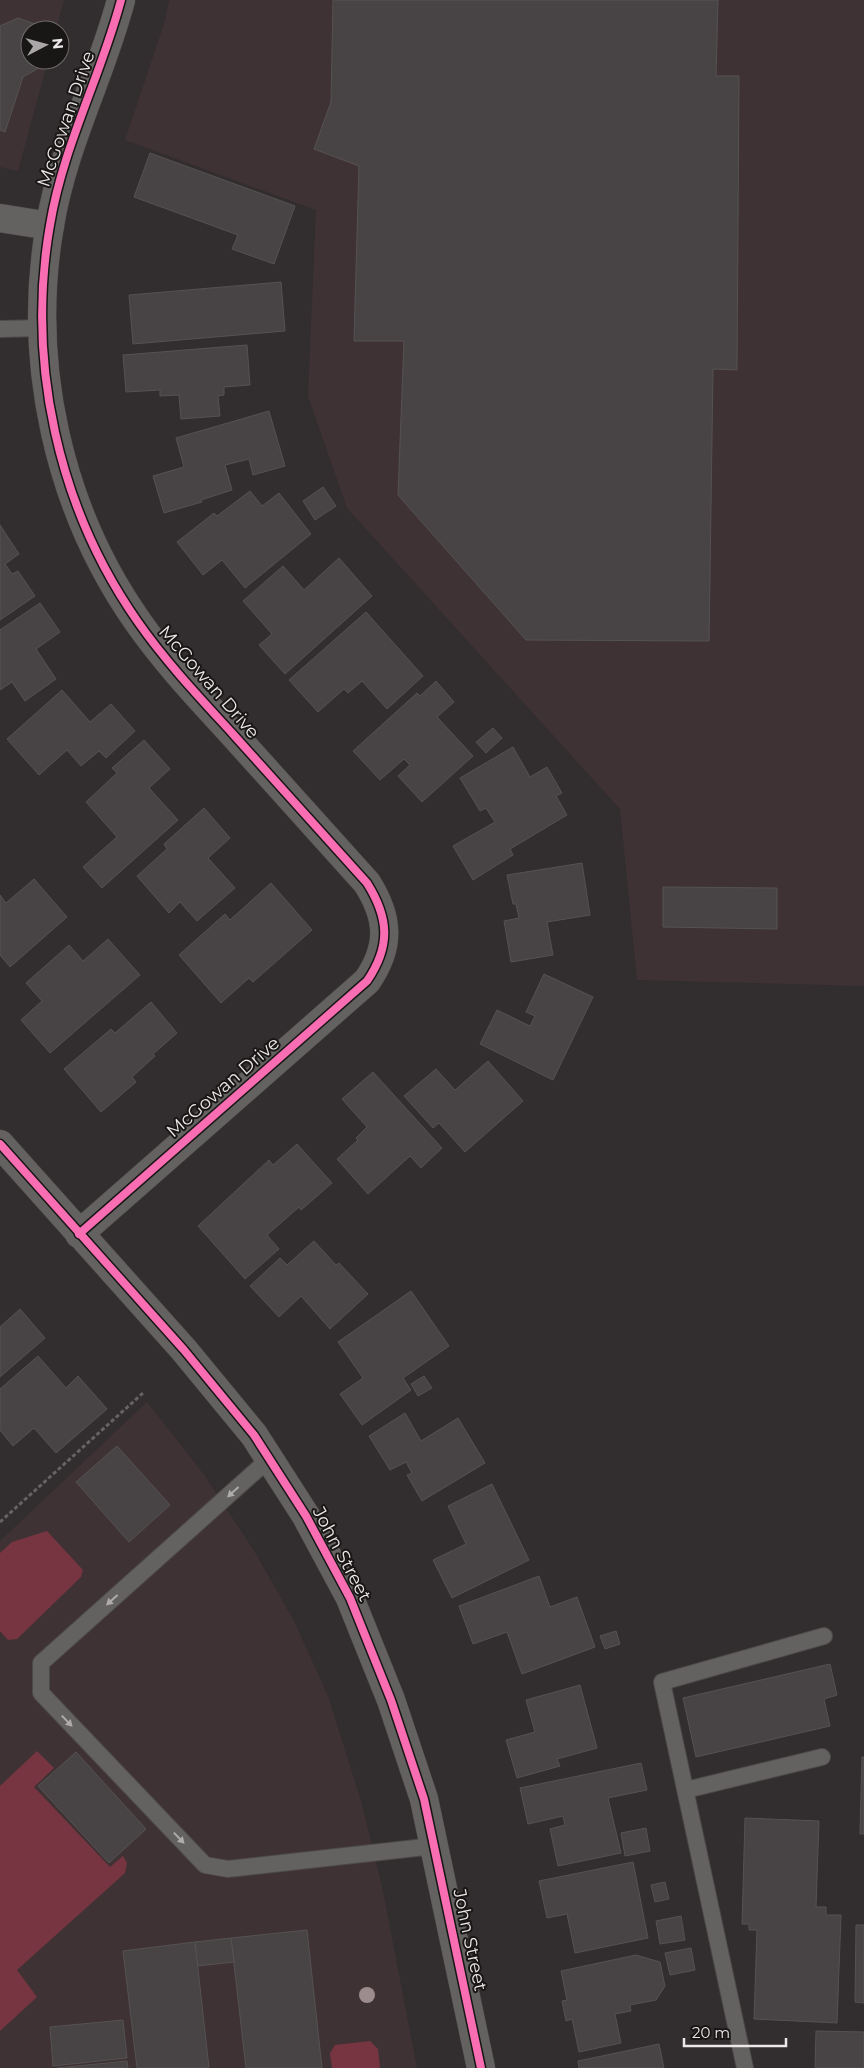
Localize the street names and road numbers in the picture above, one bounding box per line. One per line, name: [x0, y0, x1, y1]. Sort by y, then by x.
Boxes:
street label: McGowan Drive: [32, 48, 100, 190]
street label: McGowan Drive: [154, 621, 264, 743]
street label: McGowan Drive: [162, 1032, 284, 1142]
street label: John Street: [307, 1502, 376, 1605]
street label: John Street: [448, 1886, 492, 1993]

